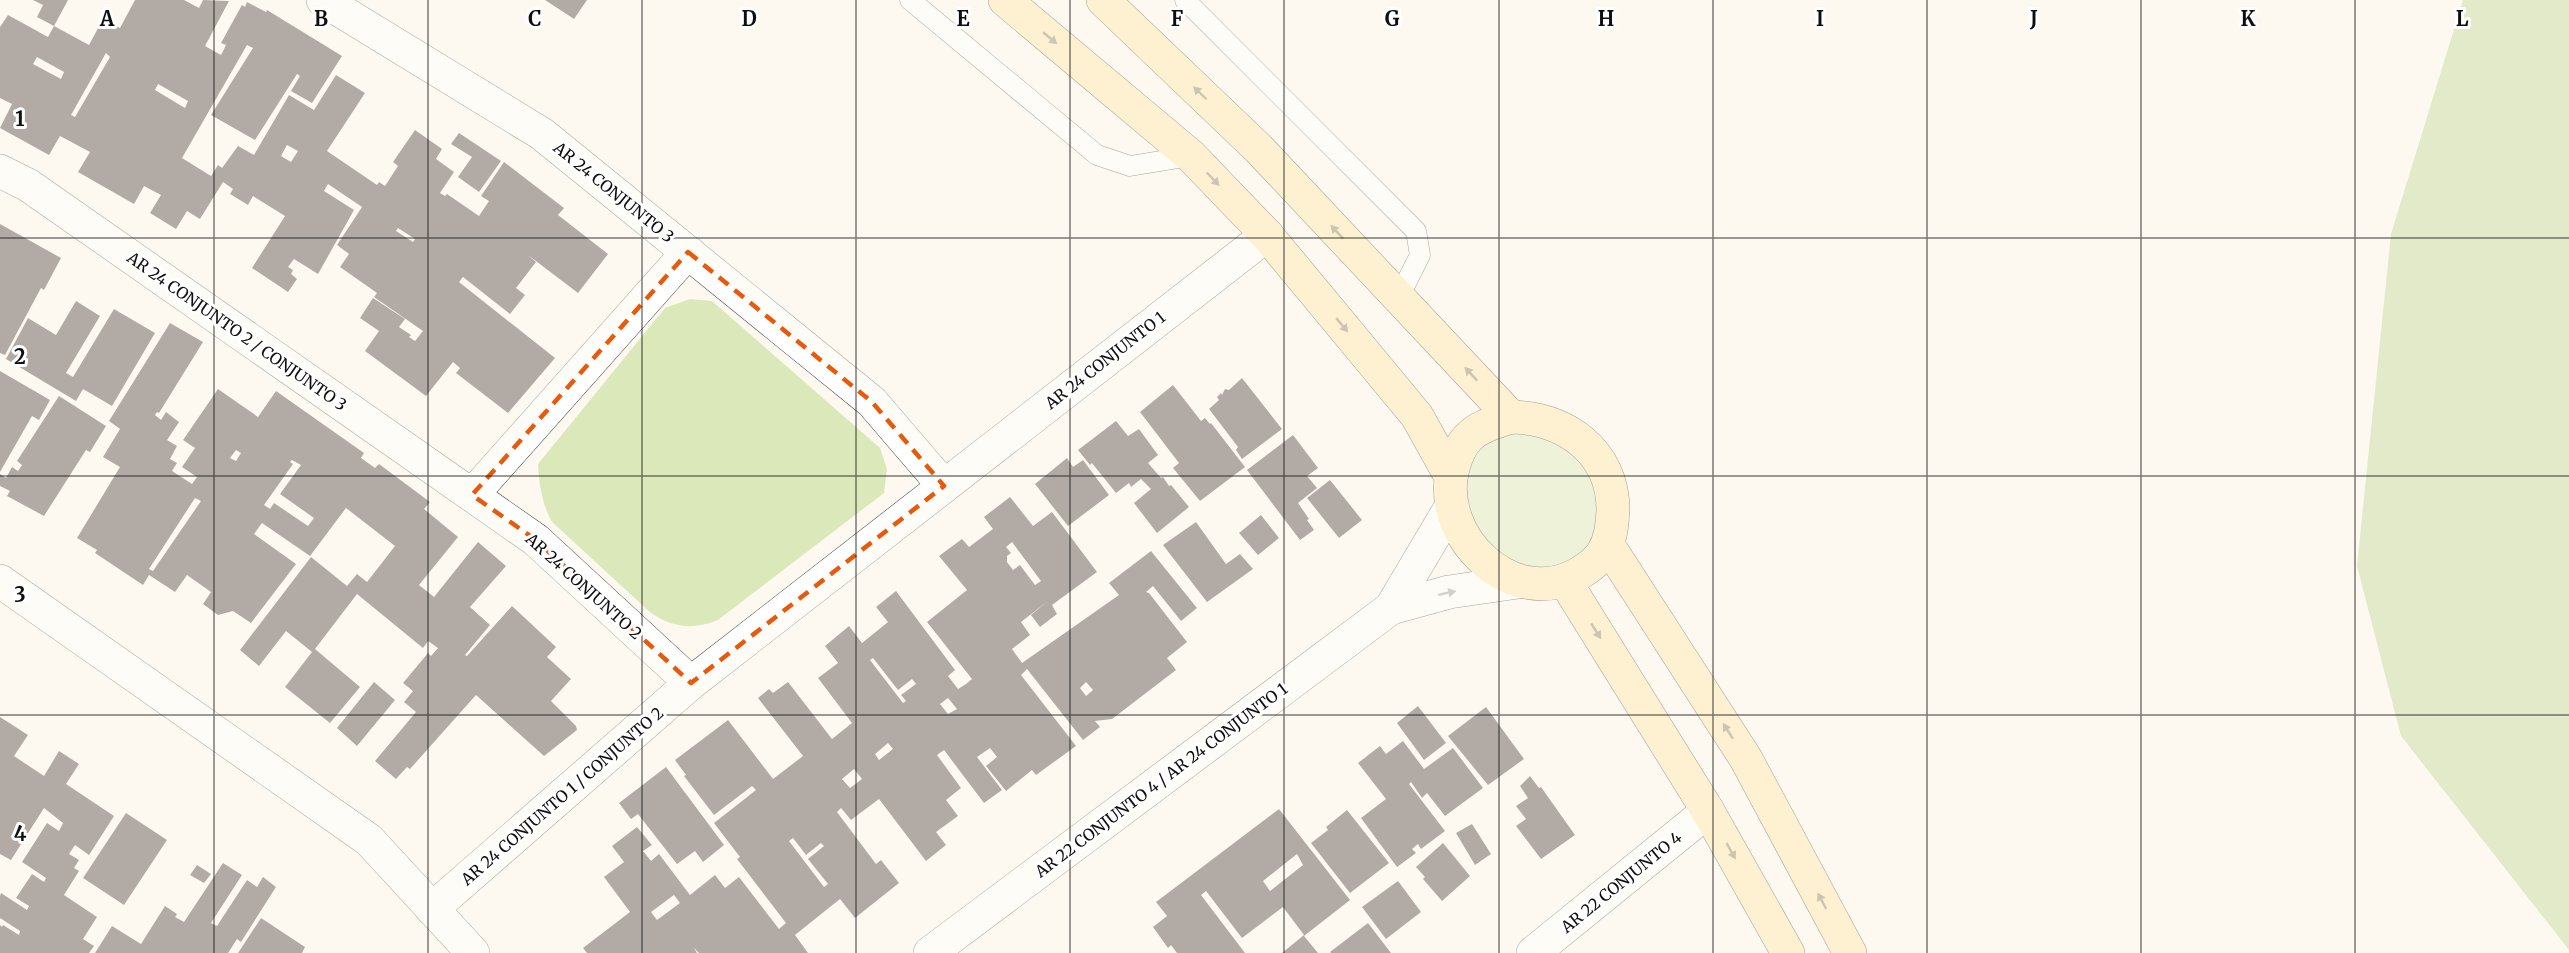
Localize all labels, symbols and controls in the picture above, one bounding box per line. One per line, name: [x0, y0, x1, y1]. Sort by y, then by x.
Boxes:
text: A: [99, 6, 115, 31]
text: B: [314, 6, 328, 31]
text: C: [528, 6, 542, 31]
text: D: [741, 6, 757, 31]
text: E: [956, 6, 970, 31]
text: F: [1171, 6, 1184, 31]
text: G: [1385, 6, 1400, 31]
text: H: [1598, 6, 1614, 31]
text: I: [1816, 6, 1824, 31]
text: J: [2029, 6, 2038, 31]
text: K: [2241, 6, 2256, 31]
text: L: [2456, 6, 2469, 31]
one-way arrow: [1042, 31, 1058, 44]
one-way arrow: [1193, 86, 1208, 100]
text: 1: [15, 106, 25, 131]
street label: AR 24 CONJUNTO 3: [549, 137, 678, 247]
one-way arrow: [1206, 171, 1220, 186]
one-way arrow: [1331, 225, 1345, 239]
street label: AR 24 CONJUNTO 2 / CONJUNTO 3: [123, 247, 351, 415]
street label: AR 24 CONJUNTO 1: [1040, 307, 1169, 414]
one-way arrow: [1335, 317, 1348, 333]
text: 2: [14, 344, 26, 369]
one-way arrow: [1465, 367, 1478, 382]
street label: AR 24 CONJUNTO 2: [521, 528, 646, 643]
text: 3: [14, 582, 26, 607]
one-way arrow: [1438, 588, 1457, 597]
one-way arrow: [1591, 623, 1602, 639]
street label: AR 22 CONJUNTO 4 / AR 24 CONJUNTO 1: [1030, 679, 1291, 882]
street label: AR 24 CONJUNTO 1 / CONJUNTO 2: [456, 703, 667, 890]
one-way arrow: [1723, 723, 1734, 739]
text: 4: [14, 821, 27, 846]
street label: AR 22 CONJUNTO 4: [1556, 827, 1686, 937]
one-way arrow: [1726, 843, 1736, 860]
one-way arrow: [1817, 893, 1827, 910]

